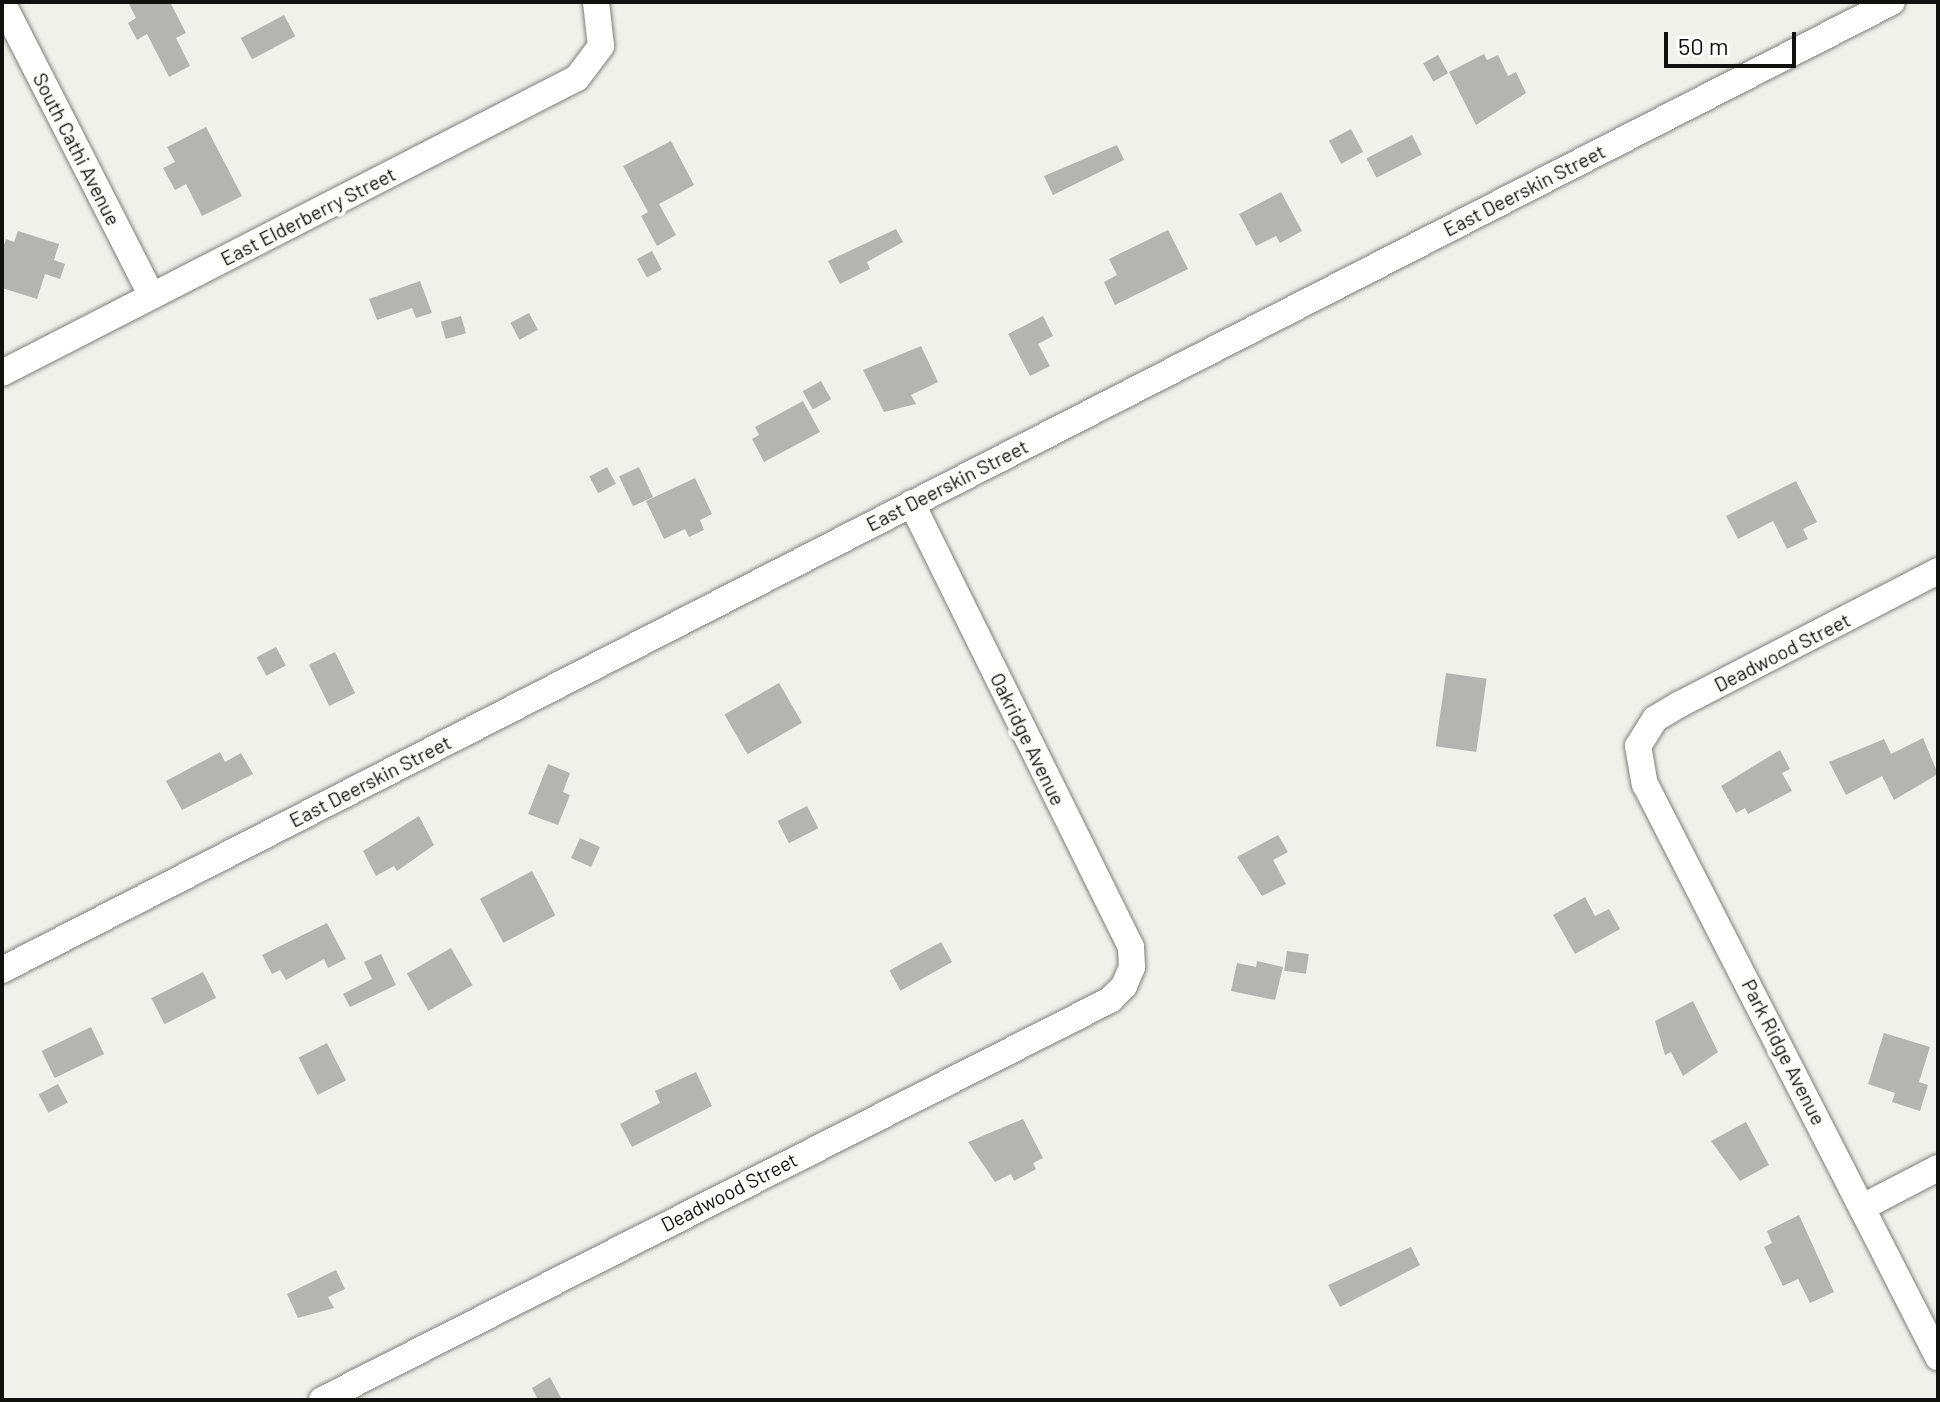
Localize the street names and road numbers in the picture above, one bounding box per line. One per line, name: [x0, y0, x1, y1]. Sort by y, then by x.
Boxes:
street label: South Cathi Avenue: [28, 69, 126, 229]
street label: East Deerskin Street: [1439, 139, 1609, 241]
street label: East Elderberry Street: [217, 161, 399, 271]
street label: East Deerskin Street: [862, 434, 1032, 536]
street label: Deadwood Street: [1710, 607, 1854, 697]
street label: Oakridge Avenue: [985, 669, 1071, 809]
street label: East Deerskin Street: [285, 730, 455, 832]
street label: Park Ridge Avenue: [1737, 975, 1831, 1129]
street label: Deadwood Street: [657, 1147, 801, 1237]

